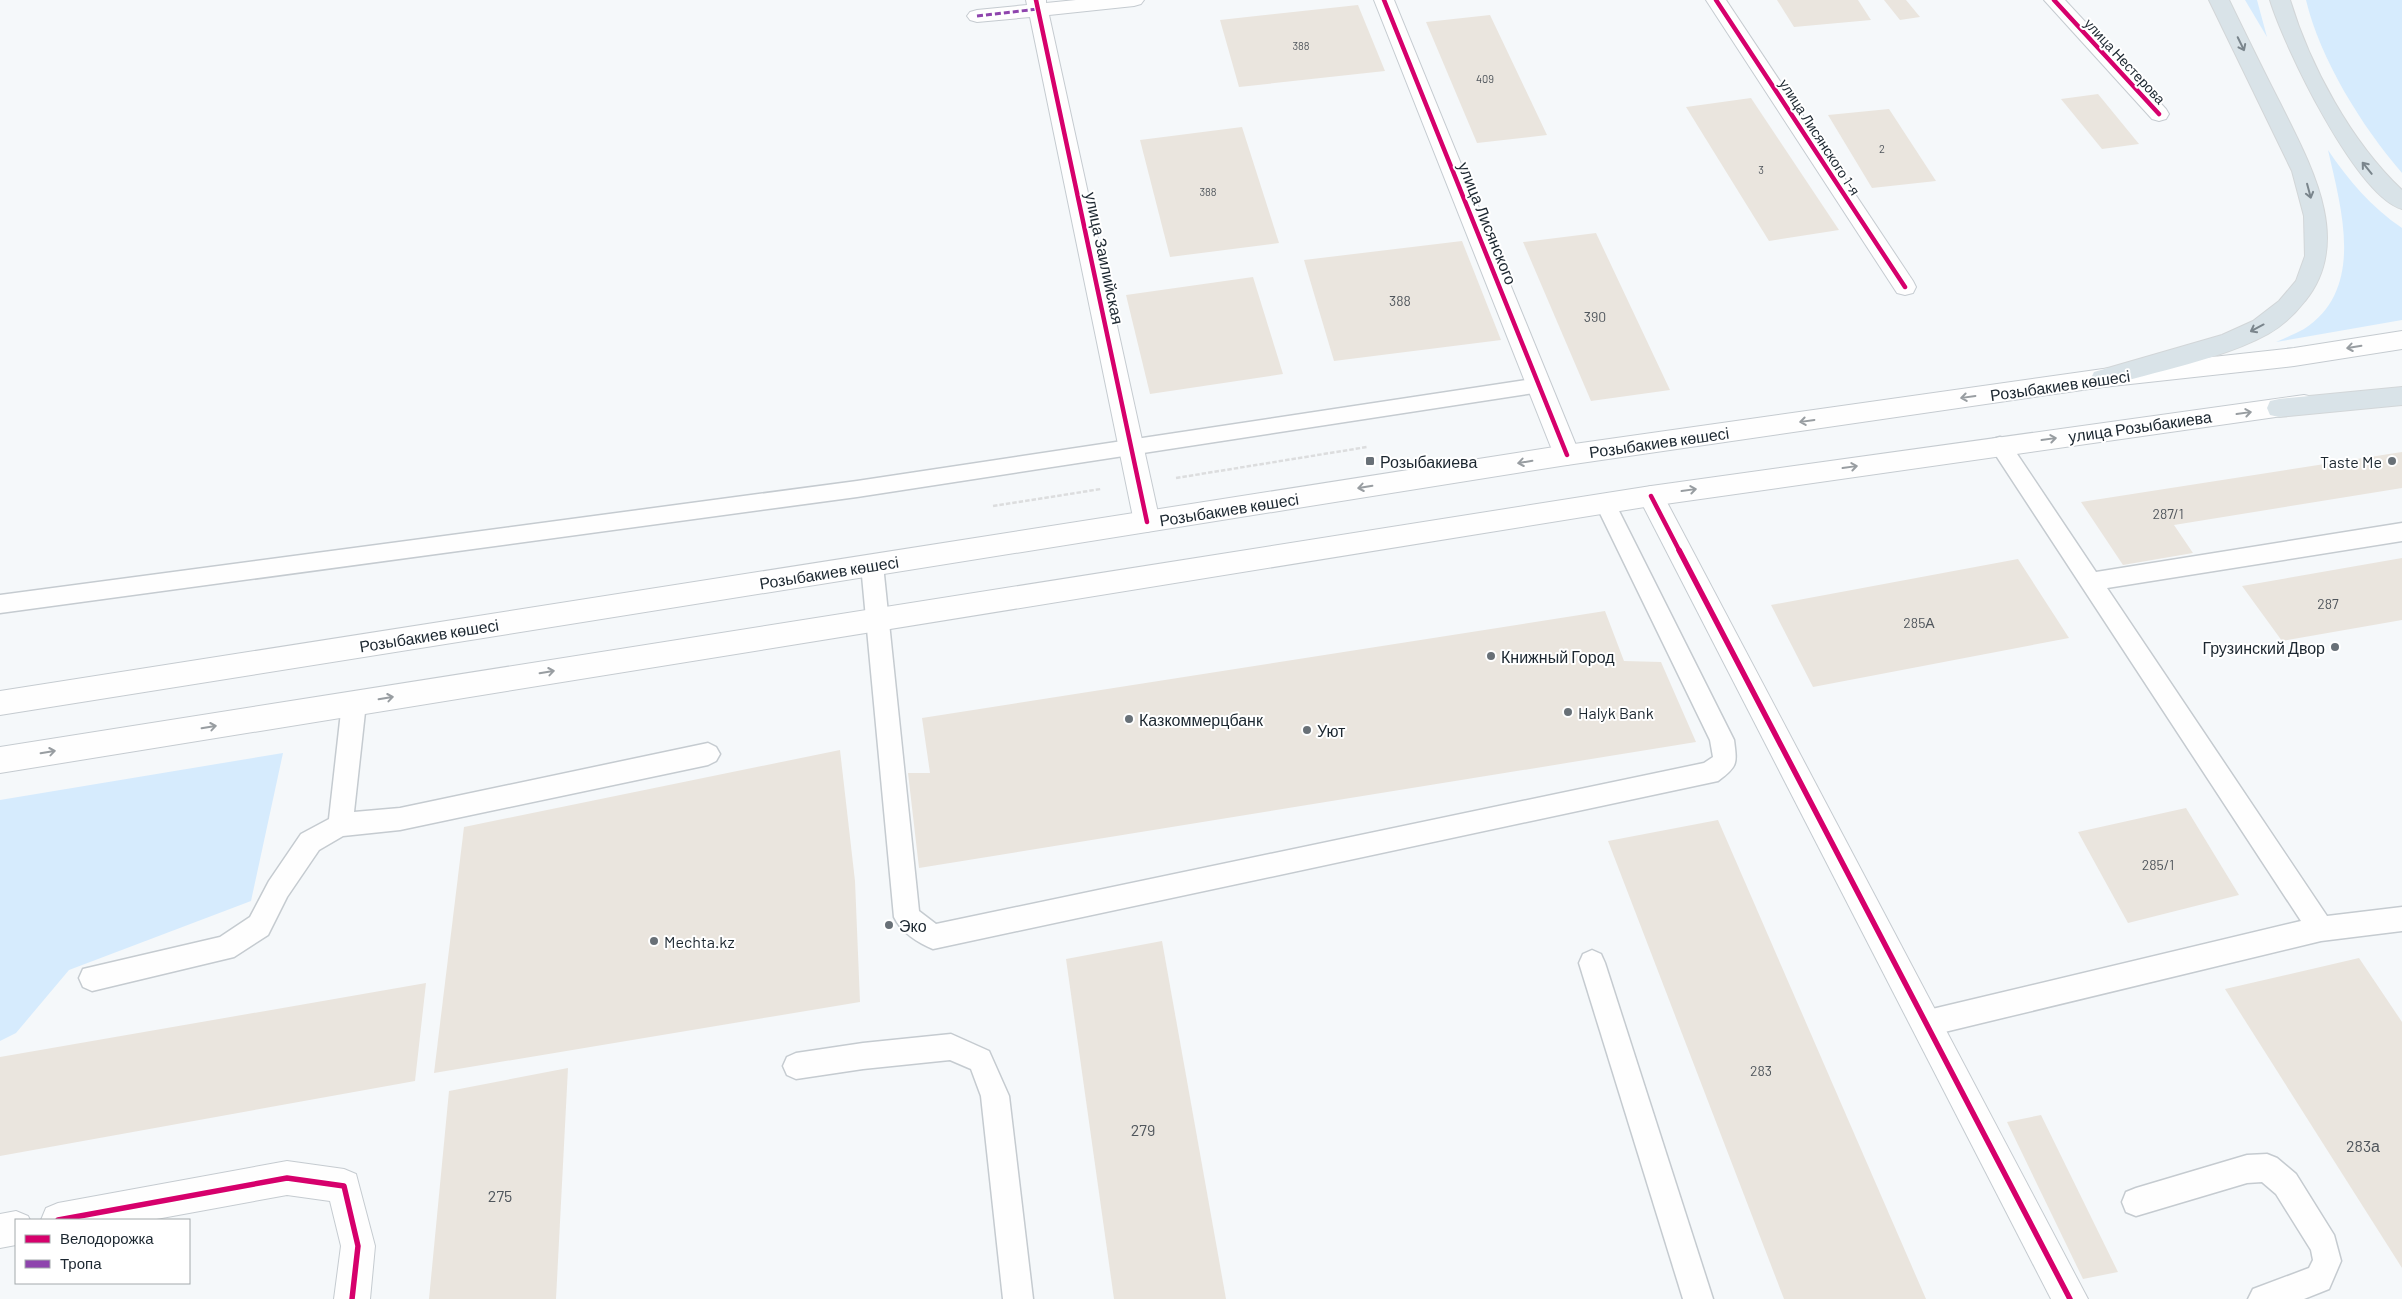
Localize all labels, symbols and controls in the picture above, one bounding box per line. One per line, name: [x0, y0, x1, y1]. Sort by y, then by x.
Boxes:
street label: улица Нестерова: [2081, 15, 2169, 107]
one-way arrow: [2237, 36, 2246, 51]
house number: 388: [1292, 39, 1310, 52]
house number: 409: [1476, 72, 1494, 85]
street label: улица Лисянского 1-я: [1776, 76, 1864, 198]
house number: 2: [1879, 142, 1885, 155]
street label: улица Лисянского: [1455, 159, 1521, 287]
one-way arrow: [2362, 162, 2373, 175]
house number: 3: [1758, 163, 1764, 176]
one-way arrow: [2304, 183, 2314, 199]
house number: 388: [1199, 185, 1217, 198]
street label: улица Заилийская: [1082, 190, 1128, 326]
house number: 388: [1389, 292, 1411, 309]
house number: 390: [1584, 308, 1606, 325]
one-way arrow: [2249, 323, 2264, 333]
one-way arrow: [2346, 343, 2362, 353]
street label: Розыбакиев көшесі: [1989, 366, 2131, 404]
one-way arrow: [1961, 393, 1977, 403]
street label: улица Розыбакиева: [2067, 407, 2213, 445]
one-way arrow: [2236, 407, 2252, 417]
one-way arrow: [1800, 416, 1816, 426]
street label: Розыбакиев көшесі: [1588, 423, 1730, 461]
one-way arrow: [2040, 433, 2056, 443]
place label: Розыбакиева: [1380, 452, 1477, 471]
place label: Taste Me: [2320, 452, 2382, 471]
marker: Розыбакиева: [1364, 455, 1376, 467]
marker: Taste Me: [2386, 455, 2398, 467]
one-way arrow: [1518, 457, 1534, 467]
one-way arrow: [1841, 462, 1857, 472]
one-way arrow: [1357, 483, 1373, 493]
one-way arrow: [1681, 485, 1697, 495]
street label: Розыбакиев көшесі: [1158, 489, 1300, 529]
house number: 287/1: [2152, 505, 2184, 522]
street label: Розыбакиев көшесі: [758, 552, 900, 592]
house number: 287: [2317, 595, 2339, 612]
house number: 285А: [1903, 614, 1935, 631]
street label: Розыбакиев көшесі: [358, 615, 500, 655]
place label: Грузинский Двор: [2202, 638, 2325, 657]
marker: Грузинский Двор: [2329, 641, 2341, 653]
place label: Книжный Город: [1501, 647, 1615, 666]
marker: Книжный Город: [1485, 650, 1497, 662]
one-way arrow: [538, 667, 554, 677]
one-way arrow: [378, 693, 394, 703]
place label: Halyk Bank: [1578, 703, 1654, 722]
marker: Halyk Bank: [1562, 706, 1574, 718]
place label: Казкоммерцбанк: [1139, 710, 1264, 729]
marker: Казкоммерцбанк: [1123, 713, 1135, 725]
one-way arrow: [200, 721, 216, 731]
place label: Уют: [1317, 721, 1346, 740]
marker: Уют: [1301, 724, 1313, 736]
one-way arrow: [40, 747, 56, 757]
house number: 285/1: [2142, 856, 2174, 873]
place label: Эко: [899, 916, 927, 935]
marker: Эко: [883, 919, 895, 931]
place label: Mechta.kz: [664, 932, 735, 951]
marker: Mechta.kz: [648, 935, 660, 947]
house number: 283: [1750, 1062, 1772, 1079]
house number: 279: [1131, 1120, 1155, 1139]
house number: 283а: [2346, 1136, 2380, 1155]
house number: 275: [488, 1186, 512, 1205]
legend: [15, 1219, 190, 1284]
text: Велодорожка: [60, 1229, 154, 1247]
text: Тропа: [60, 1254, 102, 1272]

